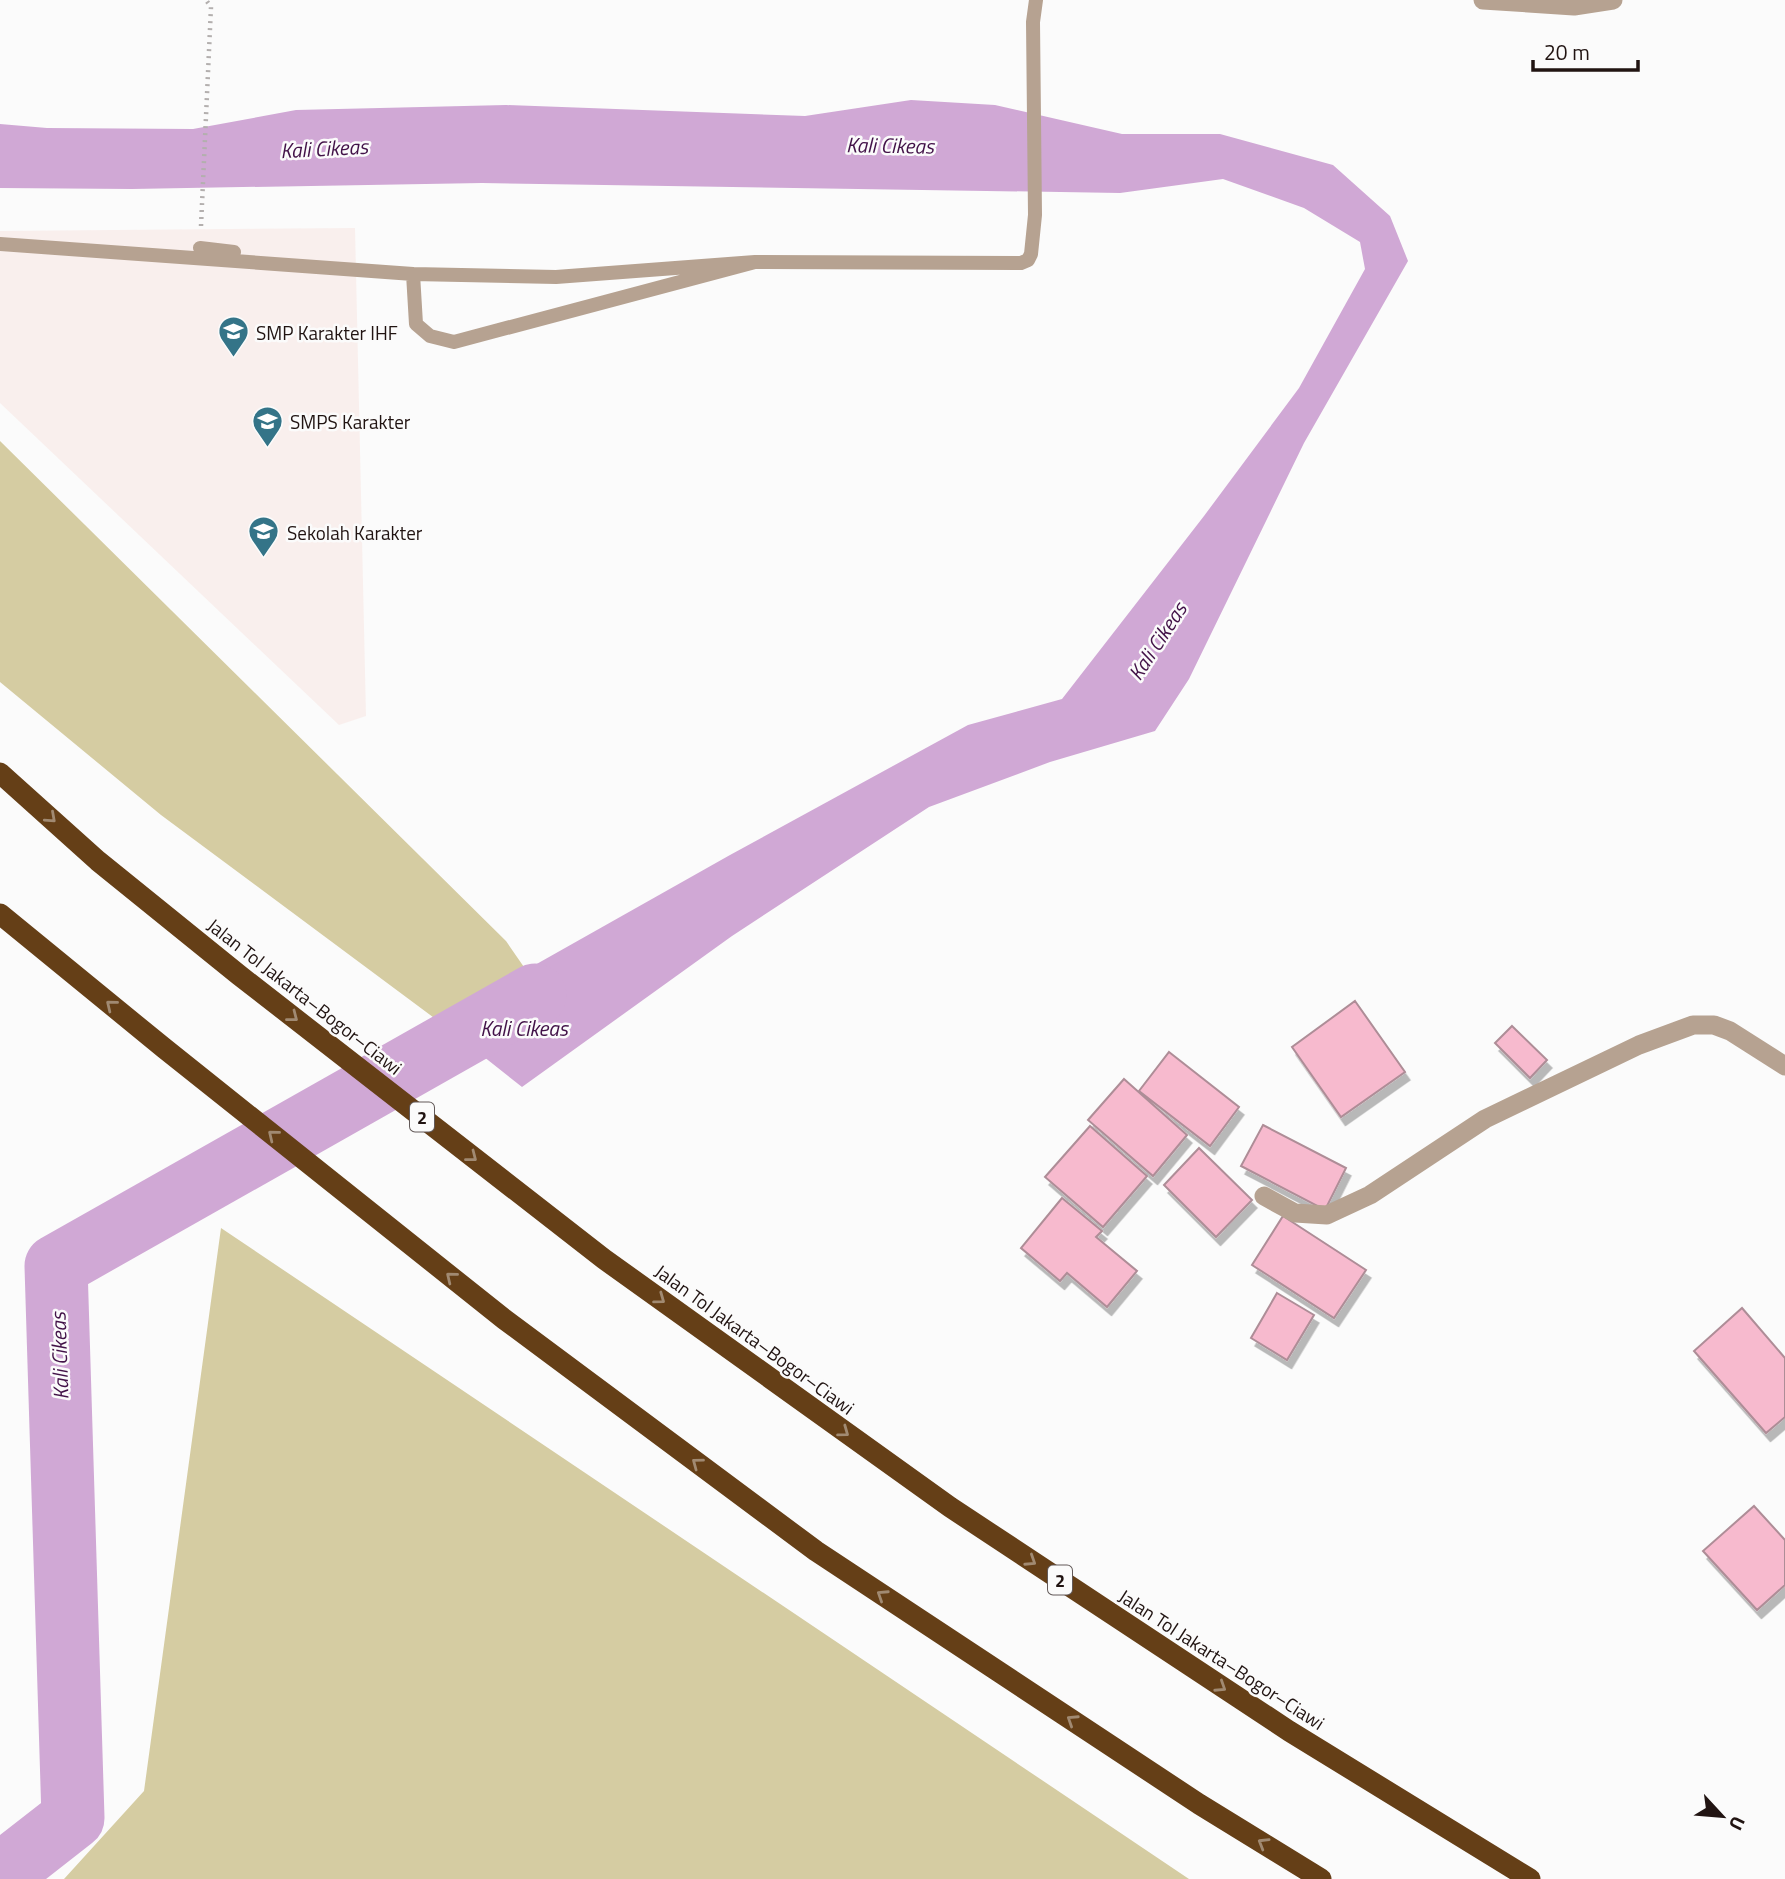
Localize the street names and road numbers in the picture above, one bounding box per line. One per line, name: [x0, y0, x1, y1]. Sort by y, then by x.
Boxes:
street label: Jalan Tol Jakarta–Bogor–Ciawi: [201, 911, 409, 1081]
road number: 2: [410, 1102, 434, 1132]
street label: Jalan Tol Jakarta–Bogor–Ciawi: [649, 1257, 861, 1421]
road number: 2: [1048, 1566, 1072, 1595]
street label: Jalan Tol Jakarta–Bogor–Ciawi: [1113, 1581, 1331, 1737]

